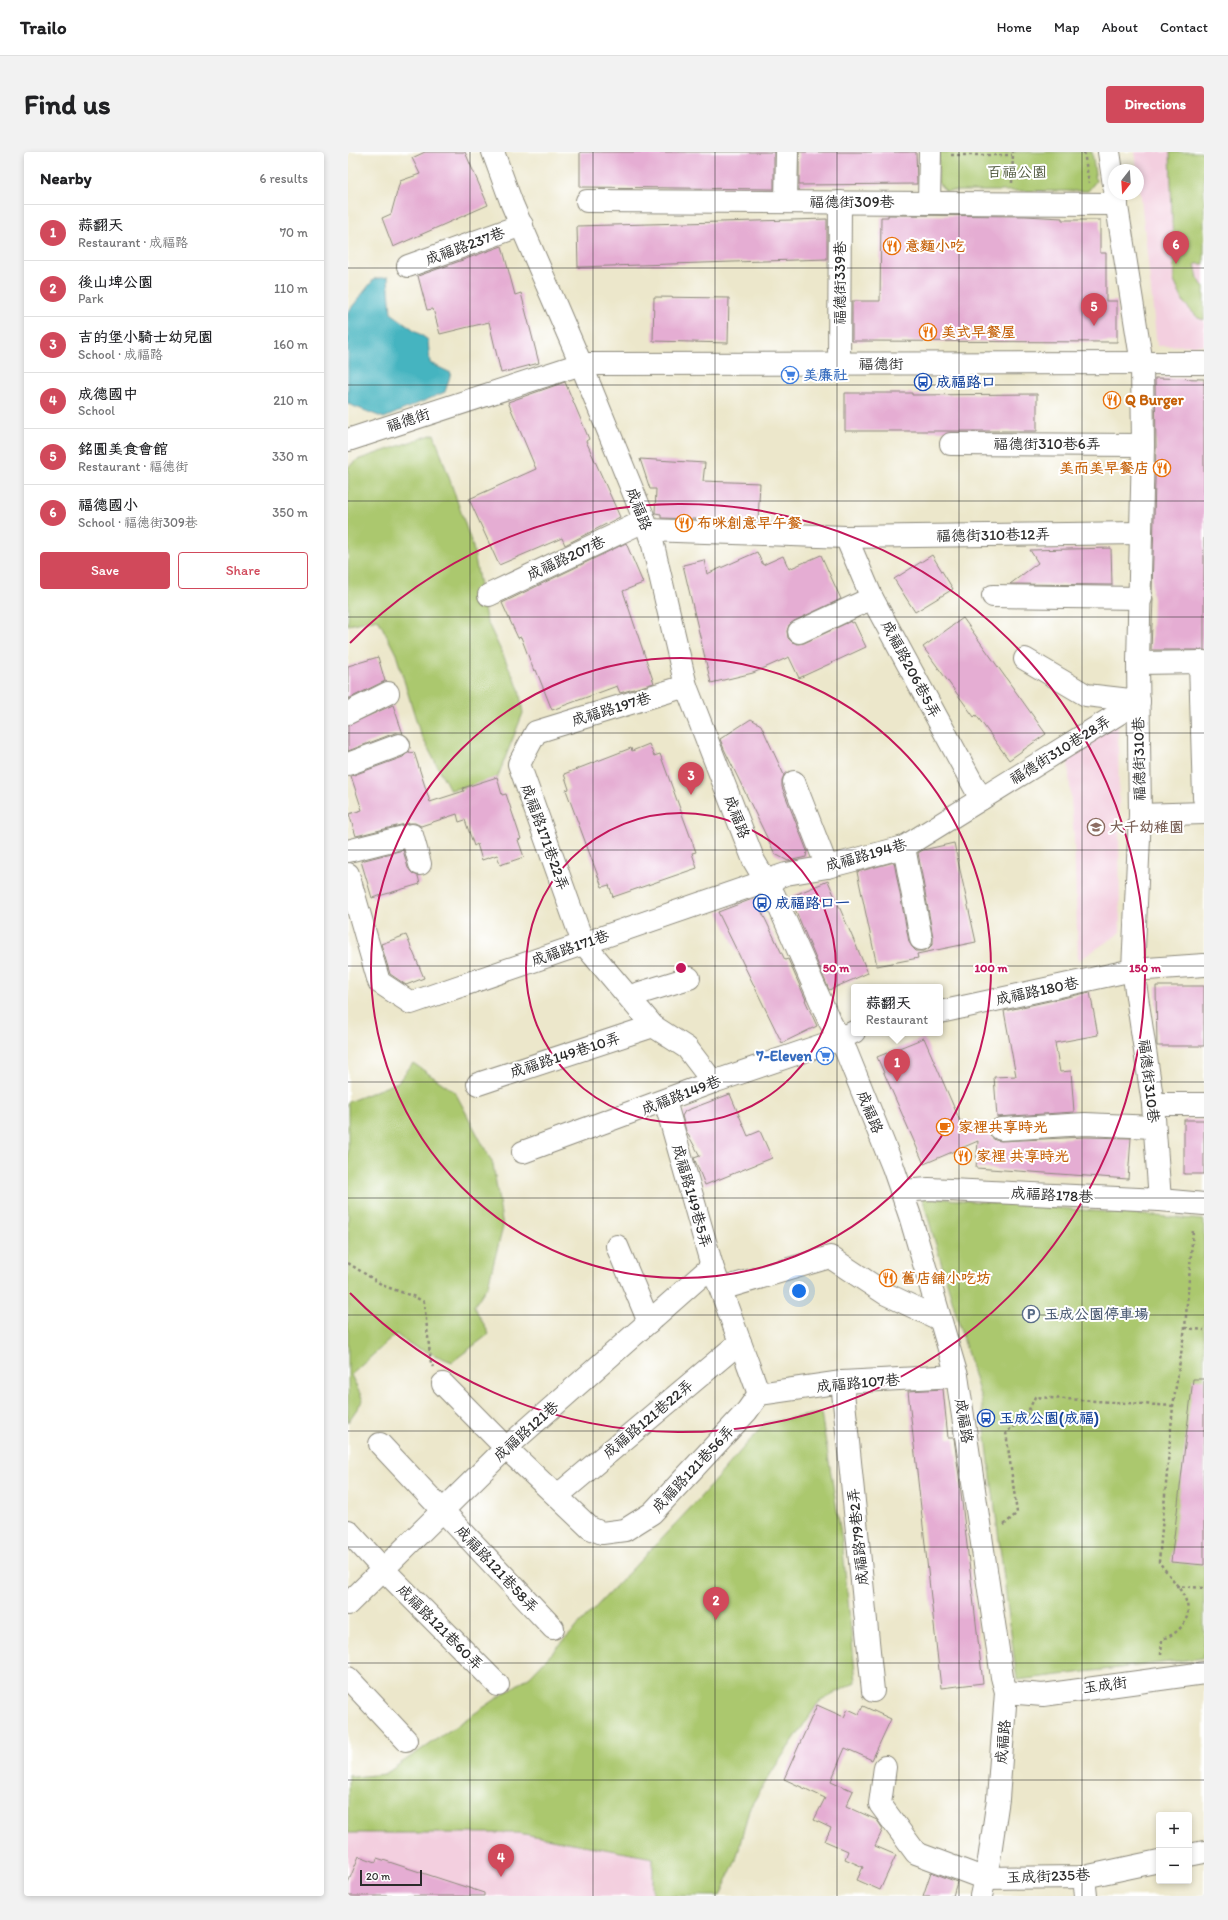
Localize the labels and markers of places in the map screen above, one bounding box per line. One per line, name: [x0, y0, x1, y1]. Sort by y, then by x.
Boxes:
pin: 6: [1163, 231, 1189, 264]
restaurant icon: 意麵小吃: [882, 236, 902, 256]
place label: 意麵小吃: [905, 237, 965, 255]
pin: 5: [1081, 293, 1107, 326]
restaurant icon: 美式早餐屋: [918, 322, 938, 342]
place label: 美式早餐屋: [941, 323, 1016, 341]
supermarket icon: 美廉社: [780, 365, 800, 385]
place label: 美廉社: [803, 366, 848, 384]
bus stop icon: 成福路口: [913, 372, 933, 392]
place label: 成福路口: [936, 373, 996, 391]
restaurant icon: Q Burger: [1102, 390, 1122, 410]
place label: Q Burger: [1125, 391, 1185, 410]
restaurant icon: 美而美早餐店: [1152, 458, 1172, 478]
place label: 美而美早餐店: [1059, 459, 1149, 477]
restaurant icon: 布咪創意早午餐: [674, 513, 694, 533]
place label: 布咪創意早午餐: [697, 514, 802, 532]
pin: 3: [678, 762, 704, 795]
school or university icon: 大千幼稚園: [1086, 817, 1106, 837]
place label: 大千幼稚園: [1109, 818, 1184, 836]
bus stop icon: 成福路口一: [752, 893, 772, 913]
place label: 成福路口一: [775, 894, 850, 912]
centre of rings: [674, 961, 688, 975]
supermarket icon: 7-Eleven: [815, 1046, 835, 1066]
place label: 7-Eleven: [755, 1047, 812, 1065]
pin: 1: [884, 1049, 910, 1082]
cafe icon: 家裡共享時光: [935, 1117, 955, 1137]
place label: 家裡共享時光: [958, 1118, 1048, 1136]
restaurant icon: 家裡 共享時光: [953, 1146, 973, 1166]
place label: 家裡 共享時光: [976, 1147, 1069, 1165]
restaurant icon: 舊店舖小吃坊: [878, 1268, 898, 1288]
place label: 舊店舖小吃坊: [901, 1269, 991, 1287]
parking icon: 玉成公園停車場: [1021, 1304, 1041, 1324]
place label: 玉成公園停車場: [1044, 1305, 1149, 1323]
bus stop icon: 玉成公園(成福): [976, 1408, 996, 1428]
place label: 玉成公園(成福): [999, 1409, 1099, 1428]
pin: 2: [703, 1587, 729, 1620]
pin: 4: [488, 1844, 514, 1877]

